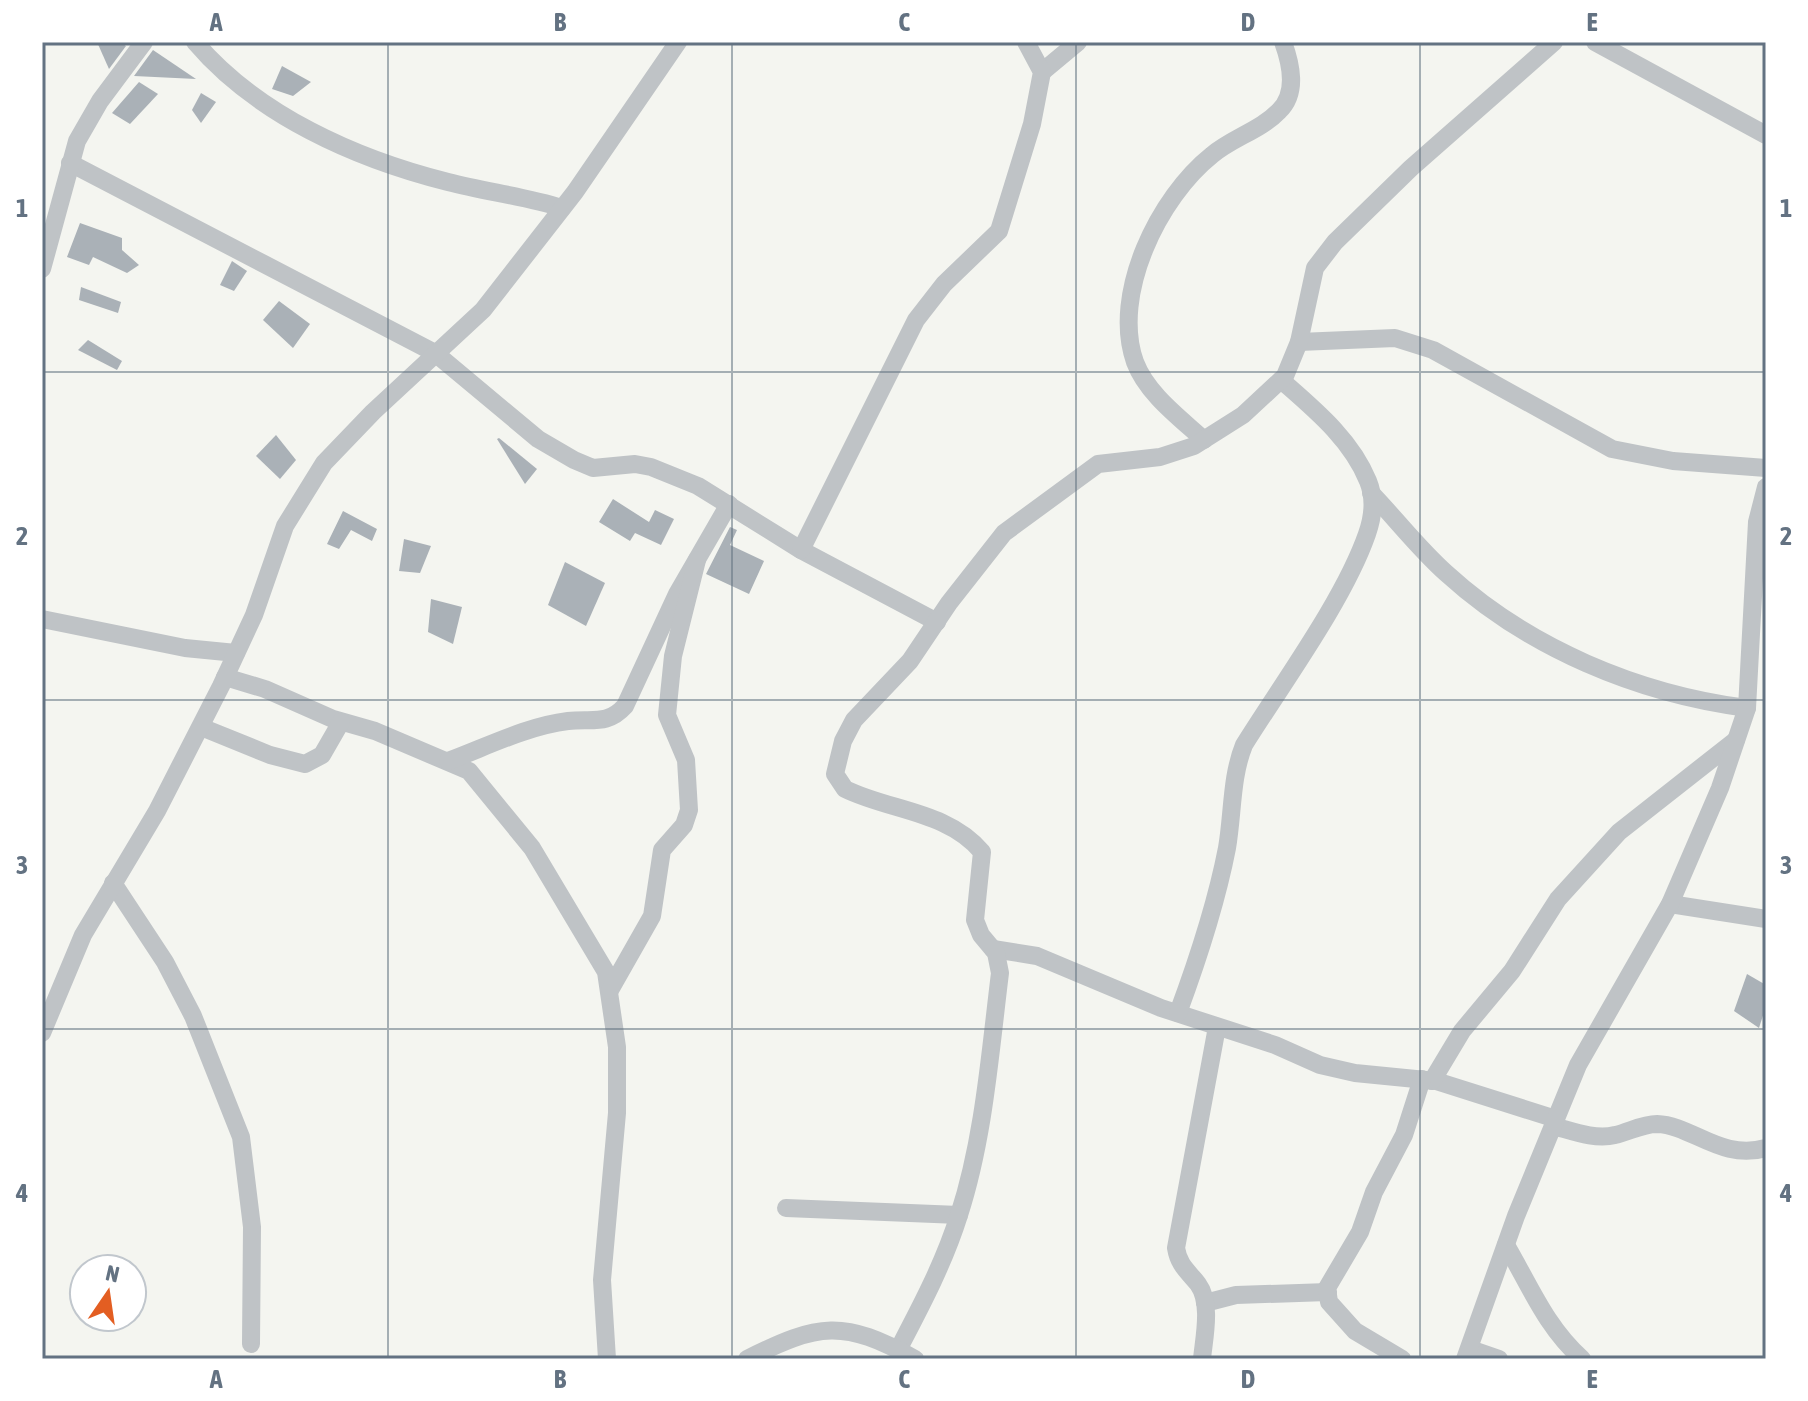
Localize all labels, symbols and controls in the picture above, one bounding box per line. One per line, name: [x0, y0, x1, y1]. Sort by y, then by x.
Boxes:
text: A: [209, 7, 223, 37]
text: B: [554, 7, 567, 37]
text: C: [898, 7, 910, 37]
text: D: [1241, 7, 1255, 37]
text: E: [1586, 7, 1598, 37]
text: 1: [16, 193, 28, 223]
text: 1: [1780, 193, 1792, 223]
text: 2: [16, 521, 28, 551]
text: 2: [1780, 521, 1792, 551]
text: 3: [16, 850, 28, 880]
text: 3: [1780, 850, 1792, 880]
text: 4: [15, 1178, 28, 1208]
text: 4: [1779, 1178, 1792, 1208]
north arrow: [68, 1253, 148, 1333]
text: N: [103, 1259, 122, 1288]
text: A: [209, 1364, 223, 1394]
text: B: [554, 1364, 567, 1394]
text: C: [898, 1364, 910, 1394]
text: D: [1241, 1364, 1255, 1394]
text: E: [1586, 1364, 1598, 1394]

